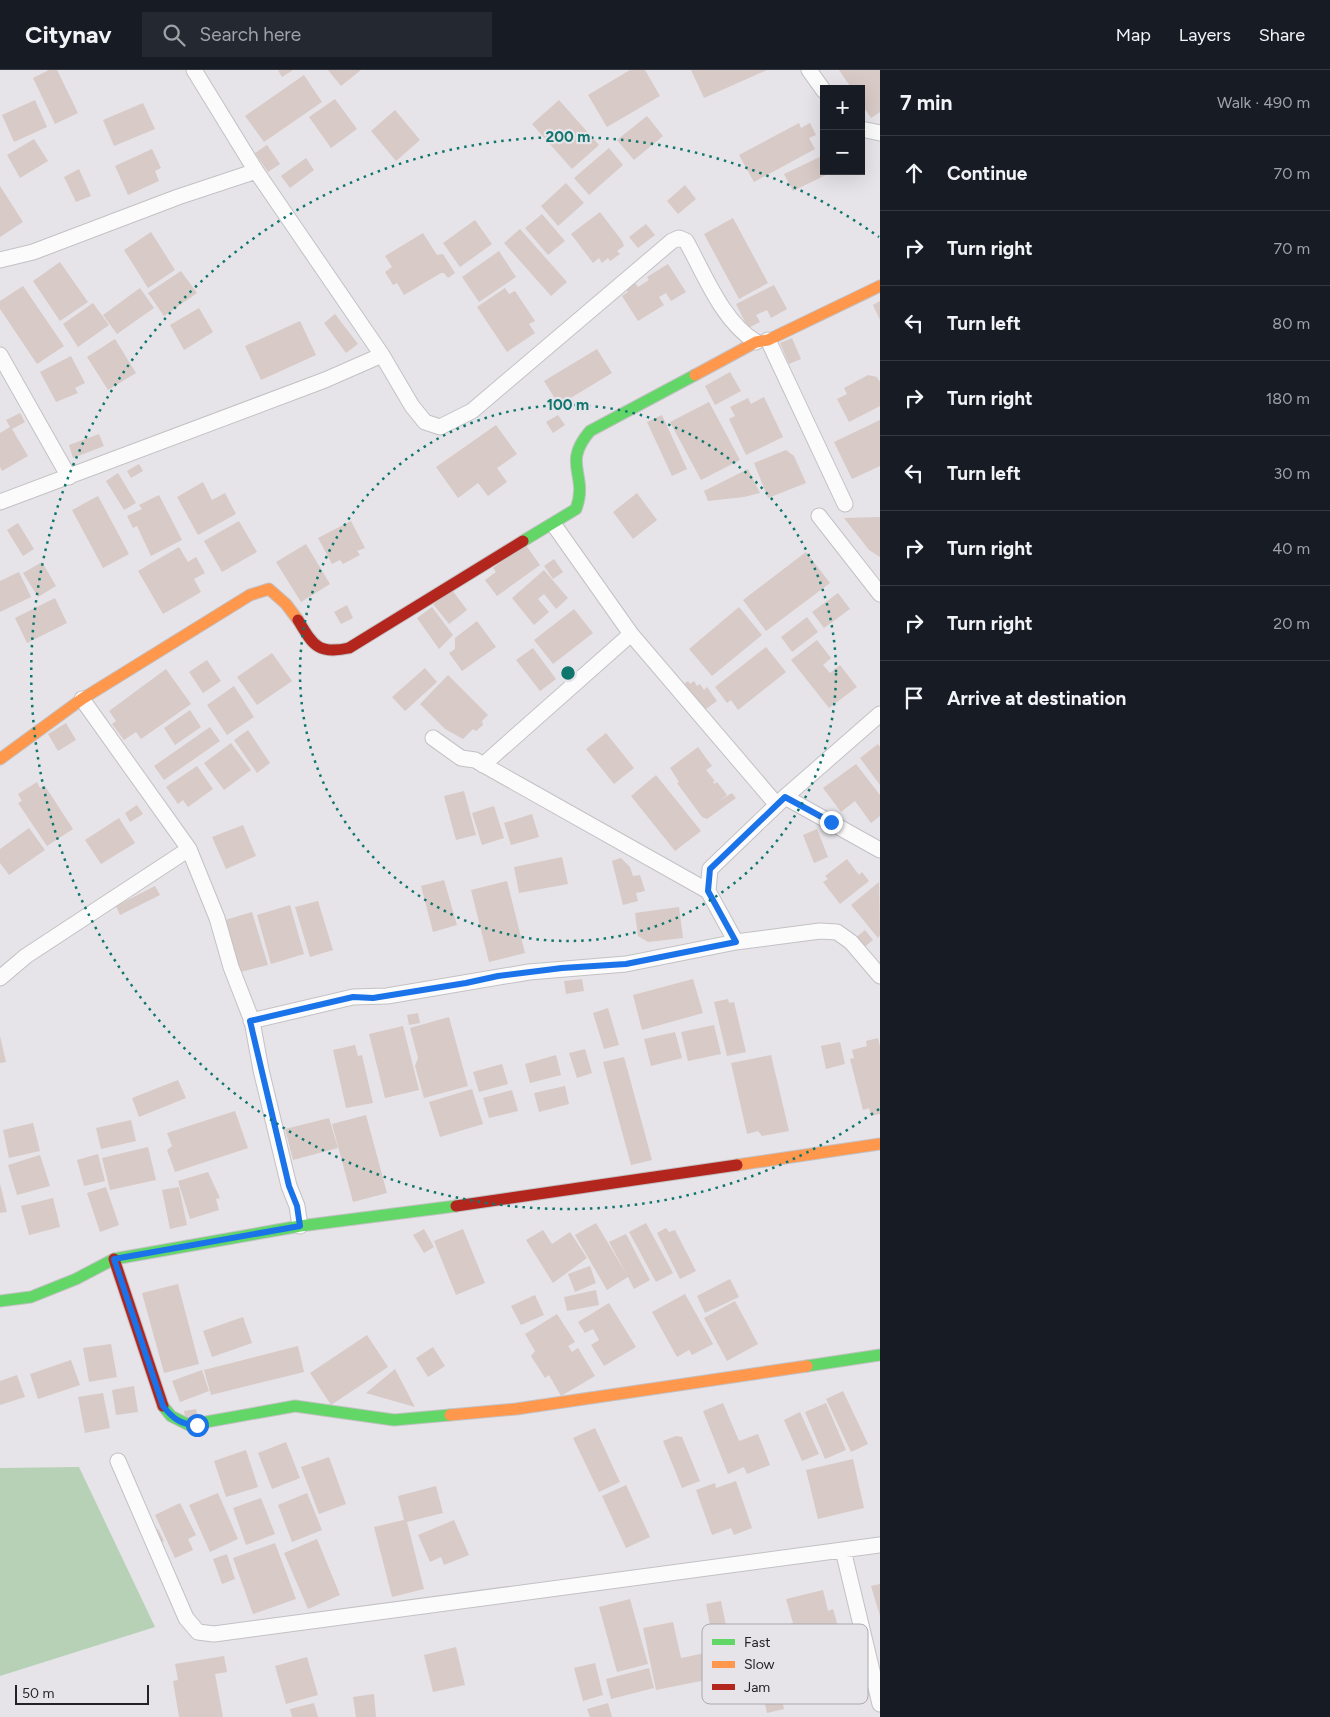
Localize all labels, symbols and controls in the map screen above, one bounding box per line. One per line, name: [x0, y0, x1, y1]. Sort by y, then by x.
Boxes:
search box: [142, 12, 492, 57]
text: Citynav: [25, 20, 112, 49]
icon: search: [160, 21, 188, 49]
text: Search here: [200, 23, 301, 46]
text: Map: [1116, 24, 1151, 46]
text: Layers: [1179, 24, 1231, 46]
text: Share: [1259, 24, 1305, 46]
map controls: [820, 85, 865, 175]
button: +: [820, 85, 865, 130]
text: 7 min: [900, 90, 952, 115]
text: Walk · 490 m: [1217, 93, 1310, 112]
text: 200 m: [546, 128, 590, 146]
button: −: [820, 130, 865, 175]
icon: ahead: [900, 159, 928, 187]
text: Continue: [947, 162, 1027, 185]
text: 70 m: [1274, 164, 1310, 183]
icon: right: [900, 234, 928, 262]
text: Turn right: [947, 237, 1033, 260]
text: 70 m: [1274, 239, 1310, 258]
icon: left: [900, 309, 928, 337]
text: Turn left: [947, 312, 1021, 335]
text: 80 m: [1272, 314, 1310, 333]
icon: right: [900, 384, 928, 412]
text: Turn right: [947, 387, 1033, 410]
text: 180 m: [1266, 389, 1310, 408]
text: 100 m: [547, 396, 589, 414]
icon: left: [900, 459, 928, 487]
text: Turn left: [947, 462, 1021, 485]
text: 30 m: [1273, 464, 1310, 483]
icon: right: [900, 534, 928, 562]
text: Turn right: [947, 537, 1033, 560]
text: 40 m: [1272, 539, 1310, 558]
icon: right: [900, 609, 928, 637]
text: Turn right: [947, 612, 1033, 635]
text: 20 m: [1273, 614, 1310, 633]
centre of rings: [559, 664, 577, 682]
icon: arrive: [900, 684, 928, 712]
text: Arrive at destination: [947, 687, 1126, 710]
route end: [820, 811, 843, 834]
route start: [186, 1414, 209, 1437]
legend: [702, 1624, 868, 1704]
text: Fast: [744, 1634, 770, 1651]
text: Slow: [744, 1656, 775, 1673]
text: Jam: [744, 1679, 770, 1696]
scale bar: [15, 1682, 149, 1705]
text: 50 m: [22, 1685, 54, 1702]

